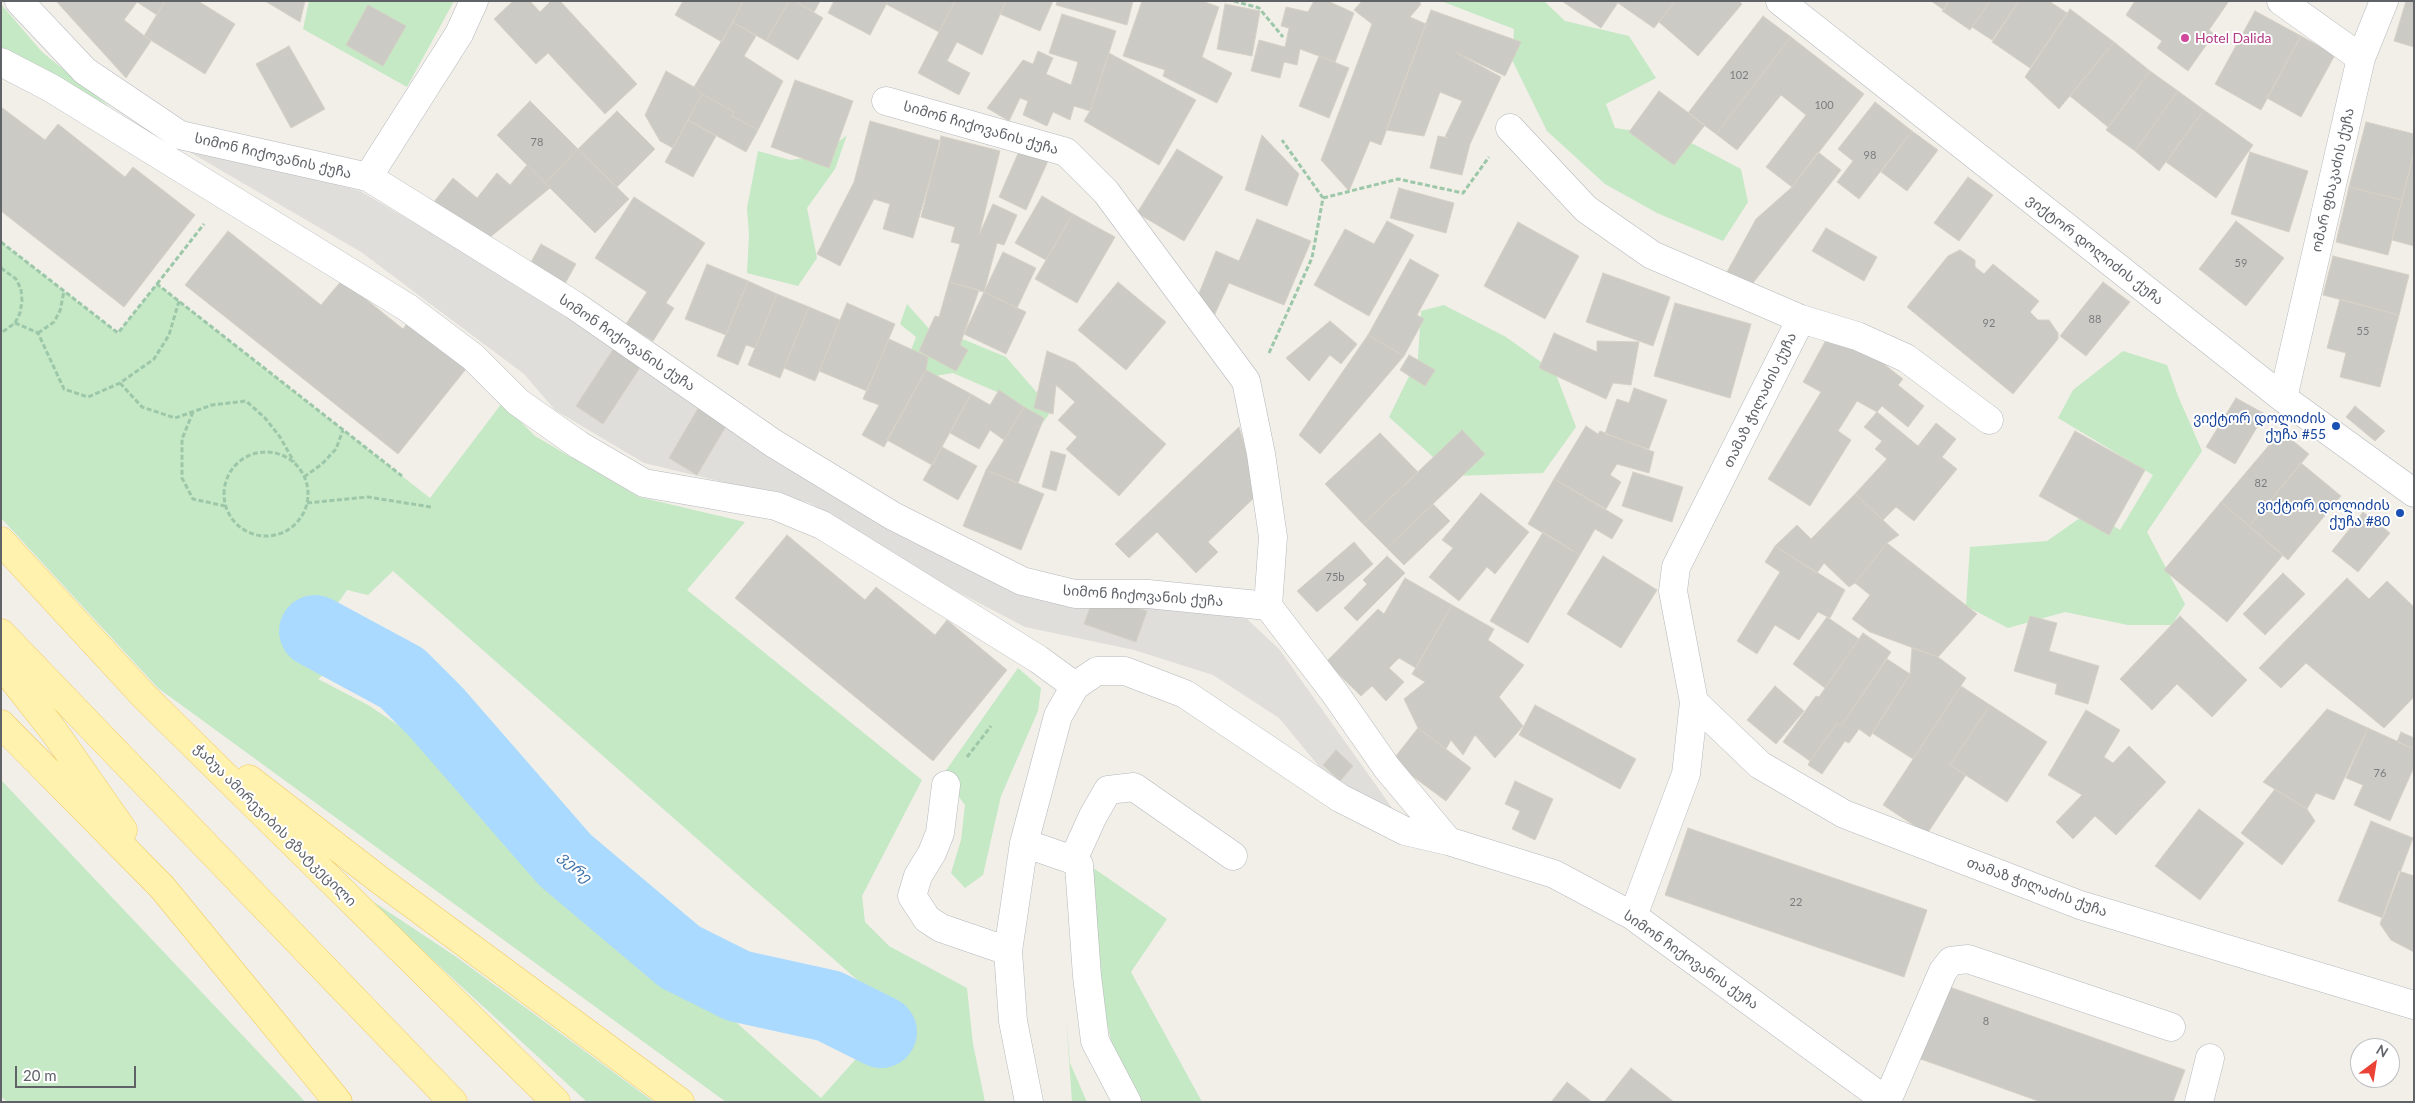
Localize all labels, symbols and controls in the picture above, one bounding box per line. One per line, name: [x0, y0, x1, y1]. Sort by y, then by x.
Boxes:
place label: Hotel Dalida: [2195, 30, 2271, 46]
marker: Hotel Dalida: [2179, 32, 2191, 44]
house number: 102: [1729, 68, 1749, 82]
street label: სიმონ ჩიქოვანის ქუჩა: [901, 98, 1061, 158]
house number: 100: [1814, 98, 1834, 112]
street label: ომარ ფხაკაძის ქუჩა: [2308, 106, 2358, 254]
street label: სიმონ ჩიქოვანის ქუჩა: [193, 130, 353, 182]
house number: 78: [531, 135, 543, 149]
house number: 98: [1864, 148, 1876, 162]
street label: ვიქტორ დოლიძის ქუჩა: [2023, 191, 2167, 309]
house number: 59: [2235, 256, 2247, 270]
street label: სიმონ ჩიქოვანის ქუჩა: [556, 291, 698, 395]
house number: 88: [2089, 312, 2101, 326]
house number: 92: [1983, 316, 1995, 330]
house number: 55: [2357, 324, 2369, 338]
street label: თამაზ ჭილაძის ქუჩა: [1720, 330, 1800, 470]
place label: ვიქტორ დოლიძის ქუჩა #55: [2193, 410, 2326, 442]
marker: ვიქტორ დოლიძის ქუჩა #55: [2330, 420, 2342, 432]
house number: 82: [2255, 476, 2267, 490]
place label: ვიქტორ დოლიძის ქუჩა #80: [2257, 497, 2390, 530]
marker: ვიქტორ დოლიძის ქუჩა #80: [2394, 507, 2406, 519]
house number: 75b: [1326, 570, 1344, 584]
street label: სიმონ ჩიქოვანის ქუჩა: [1062, 582, 1224, 610]
street label: ჭაბუა ამირეჯიბის გზატკეცილი: [190, 740, 360, 910]
house number: 76: [2374, 766, 2386, 780]
water label: ვერე: [555, 847, 595, 887]
street label: თამაზ ჭილაძის ქუჩა: [1964, 854, 2110, 920]
house number: 22: [1790, 895, 1802, 909]
street label: სიმონ ჩიქოვანის ქუჩა: [1620, 907, 1762, 1013]
house number: 8: [1983, 1014, 1989, 1028]
north arrow: [2350, 1038, 2400, 1088]
text: N: [2373, 1041, 2391, 1061]
scale bar: [18, 1056, 139, 1088]
text: 20 m: [23, 1066, 57, 1084]

